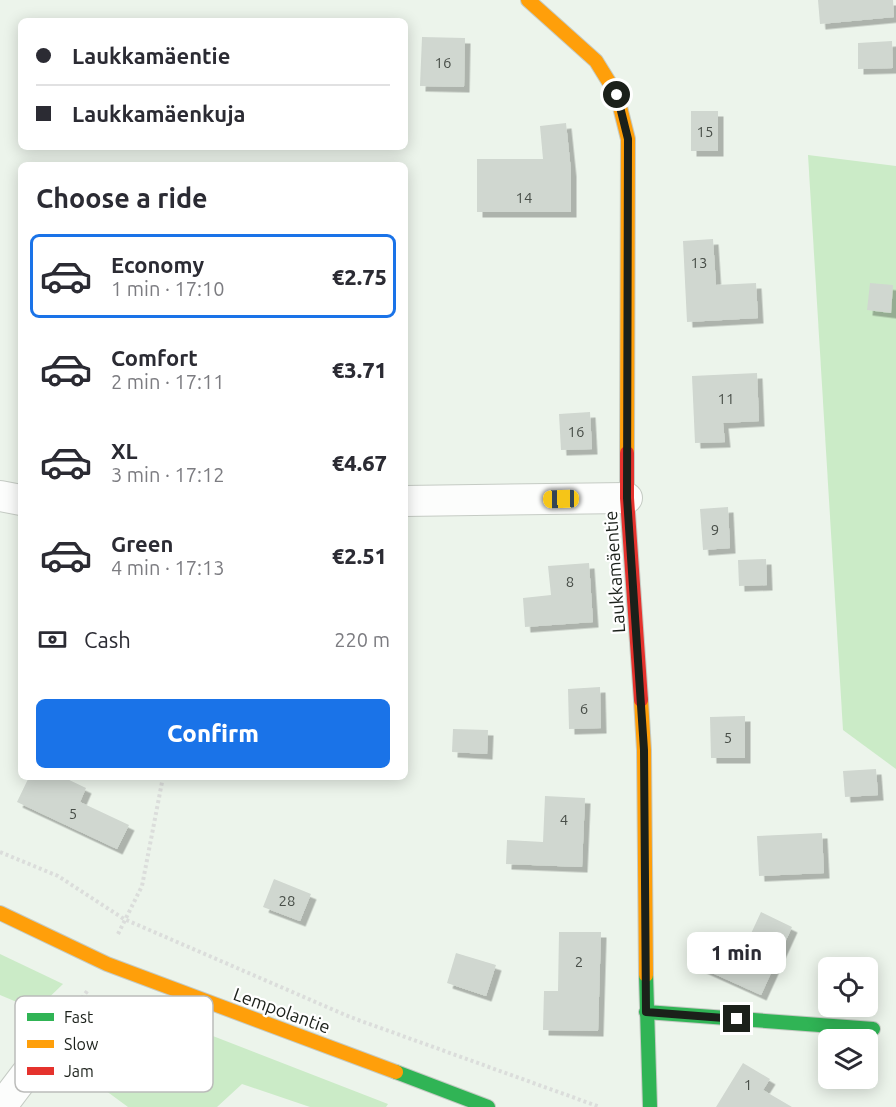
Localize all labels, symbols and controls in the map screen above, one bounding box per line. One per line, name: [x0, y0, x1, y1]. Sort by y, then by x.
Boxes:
text: Laukkamäentie: [72, 43, 230, 68]
house number: 16: [435, 54, 451, 71]
route start: [603, 81, 630, 108]
text: Laukkamäenkuja: [72, 101, 246, 126]
house number: 15: [697, 123, 713, 140]
text: Choose a ride: [36, 183, 208, 213]
house number: 14: [516, 189, 532, 206]
icon: car: [39, 249, 93, 303]
text: Economy: [111, 252, 204, 277]
house number: 13: [691, 254, 707, 271]
text: €2.75: [332, 264, 387, 289]
text: 1 min · 17:10: [111, 277, 225, 300]
icon: car: [39, 342, 93, 396]
text: Comfort: [111, 345, 198, 370]
text: €3.71: [332, 357, 387, 382]
text: 2 min · 17:11: [111, 370, 225, 393]
house number: 11: [718, 390, 734, 407]
house number: 16: [568, 423, 584, 440]
icon: car: [39, 435, 93, 489]
text: XL: [111, 438, 138, 463]
text: €4.67: [332, 450, 387, 475]
text: 3 min · 17:12: [111, 463, 225, 486]
car: [543, 490, 579, 508]
street label: Laukkamäentie: [600, 510, 628, 634]
house number: 9: [711, 521, 719, 538]
icon: car: [39, 528, 93, 582]
text: Green: [111, 531, 173, 556]
text: €2.51: [332, 543, 387, 568]
text: 4 min · 17:13: [111, 556, 225, 579]
house number: 8: [566, 573, 574, 590]
icon: cash: [36, 623, 69, 656]
text: Cash: [84, 627, 131, 652]
text: 220 m: [334, 628, 390, 651]
button: Confirm: [36, 699, 390, 768]
house number: 6: [580, 700, 588, 717]
house number: 5: [724, 729, 732, 746]
house number: 5: [69, 805, 77, 822]
house number: 4: [560, 811, 568, 828]
house number: 28: [279, 892, 295, 909]
callout: 1 min: [688, 932, 786, 974]
text: 1 min: [711, 941, 762, 964]
house number: 2: [575, 953, 583, 970]
map controls: [818, 957, 878, 1089]
button: locate: [818, 957, 878, 1017]
street label: Lempolantie: [231, 983, 333, 1037]
legend: [15, 996, 213, 1092]
route end: [723, 1005, 750, 1032]
text: Fast: [64, 1008, 94, 1026]
button: layers: [818, 1029, 878, 1089]
text: Slow: [64, 1035, 99, 1053]
text: Jam: [64, 1062, 94, 1080]
house number: 1: [744, 1076, 752, 1093]

